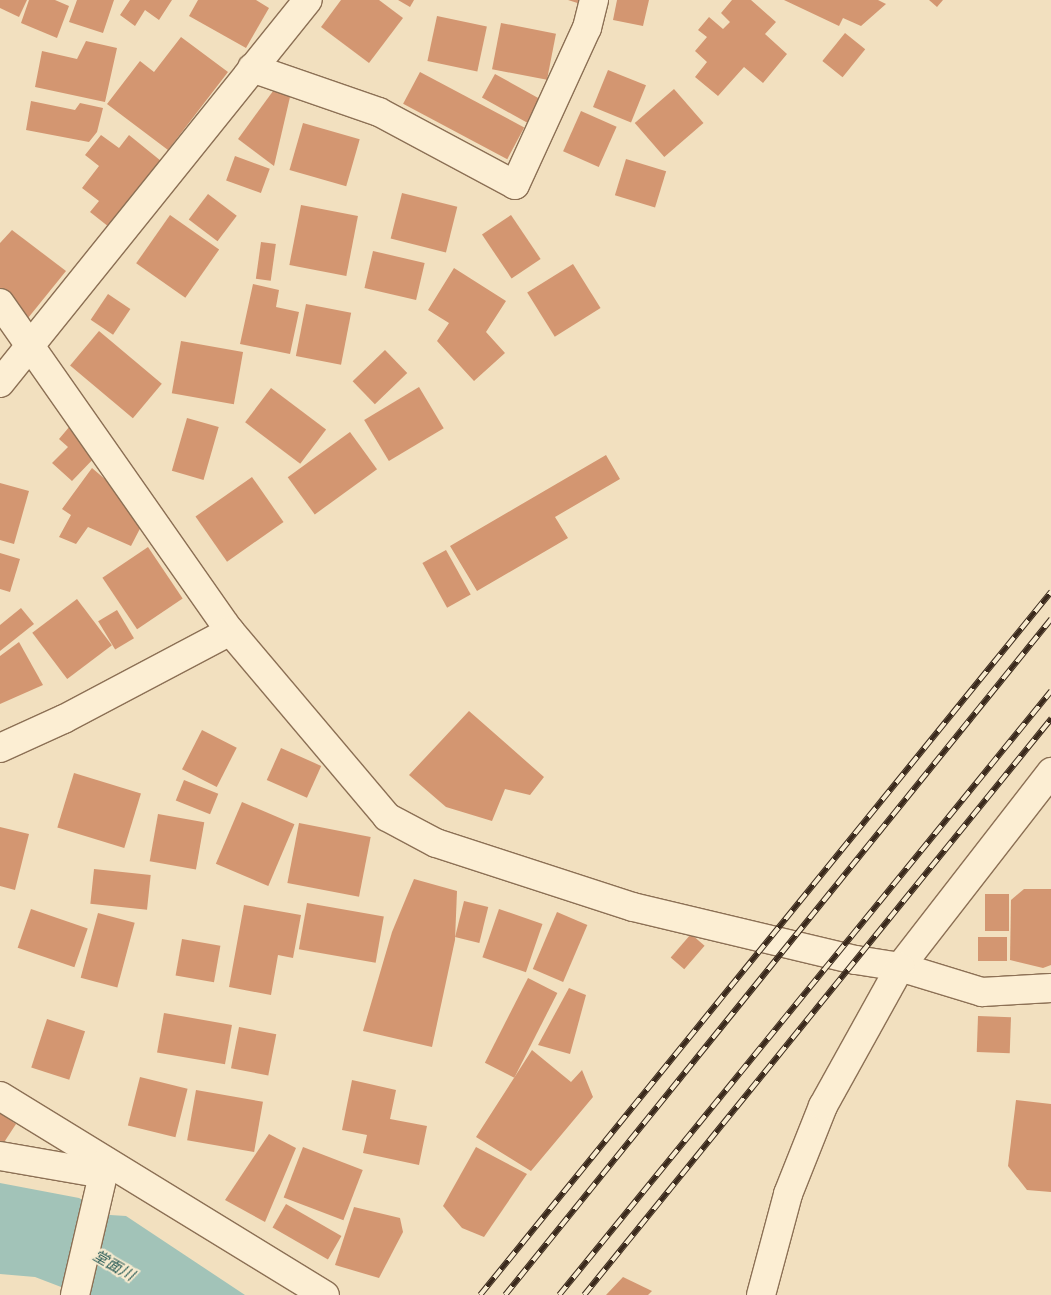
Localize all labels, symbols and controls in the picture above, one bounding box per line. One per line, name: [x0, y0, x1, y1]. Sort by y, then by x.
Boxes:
water label: 堂面川: [90, 1246, 138, 1284]

